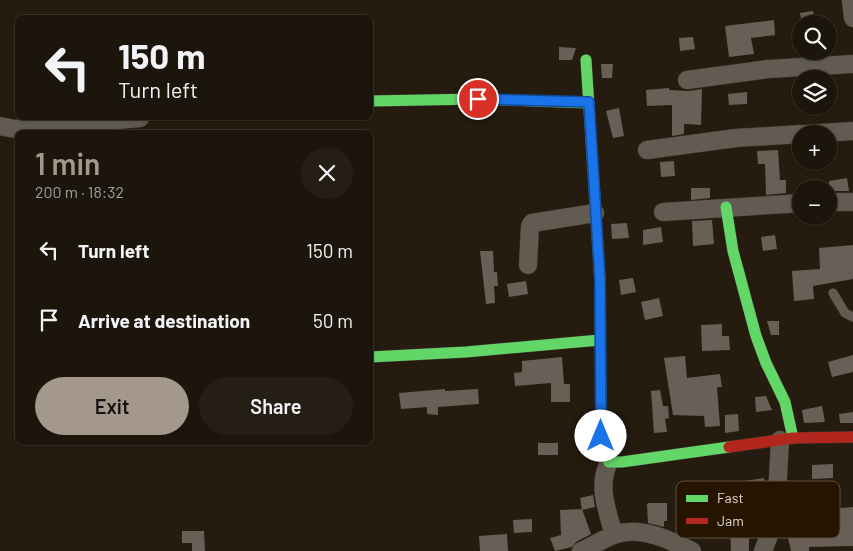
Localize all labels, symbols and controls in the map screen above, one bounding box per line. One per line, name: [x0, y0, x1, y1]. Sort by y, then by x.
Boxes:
map controls: [792, 15, 837, 225]
button: search: [792, 15, 837, 60]
text: 150 m: [118, 34, 205, 76]
icon: left: [35, 35, 100, 100]
button: layers: [792, 70, 837, 115]
text: Turn left: [118, 76, 198, 102]
pin: [457, 78, 499, 120]
icon: arrive: [464, 85, 492, 113]
button: +: [792, 125, 837, 170]
text: 1 min: [35, 145, 100, 181]
button: close: [301, 147, 353, 199]
button: −: [792, 180, 837, 225]
text: 200 m · 18:32: [35, 182, 124, 201]
icon: left: [35, 236, 63, 264]
text: Turn left: [78, 239, 149, 262]
text: 150 m: [306, 239, 353, 262]
icon: arrive: [35, 306, 63, 334]
text: Arrive at destination: [78, 309, 250, 332]
text: 50 m: [313, 309, 353, 332]
button: Exit: [35, 377, 189, 435]
button: Share: [199, 377, 353, 435]
position arrow: [574, 409, 626, 461]
legend: [676, 481, 840, 538]
text: Fast: [717, 489, 743, 506]
text: Jam: [717, 512, 744, 529]

